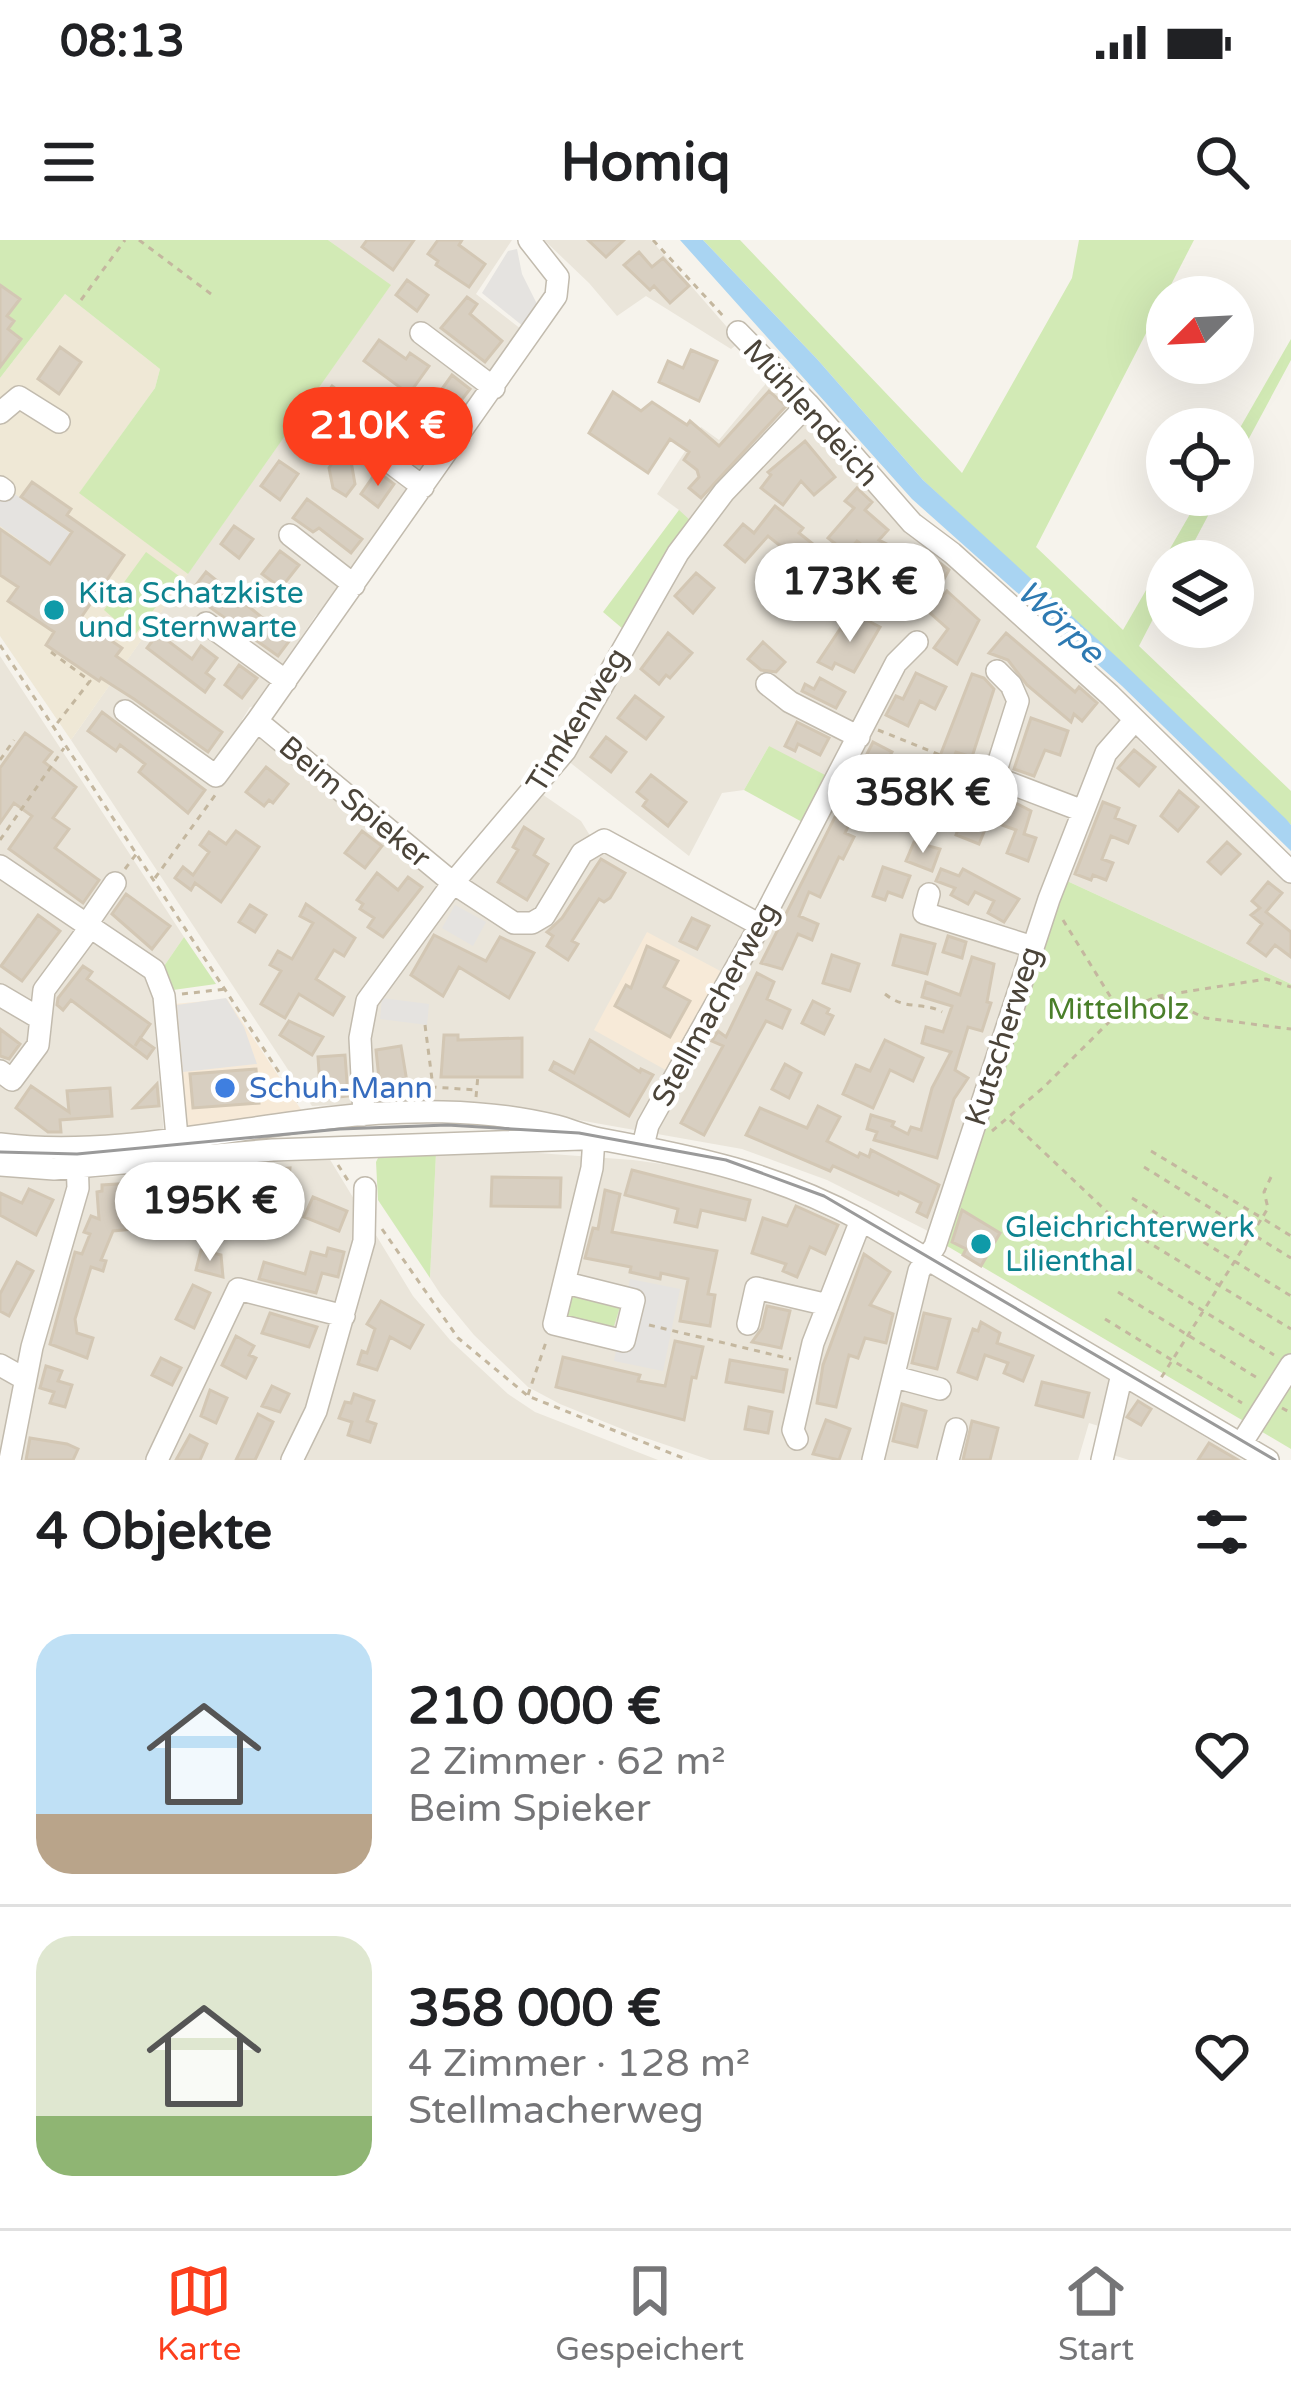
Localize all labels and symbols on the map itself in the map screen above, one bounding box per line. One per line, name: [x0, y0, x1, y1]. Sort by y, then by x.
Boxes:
north arrow: [1146, 276, 1254, 384]
street label: Mühlendeich: [735, 332, 886, 495]
pin: 210K €: [280, 387, 476, 489]
pin: 173K €: [752, 543, 948, 645]
water label: Wörpe: [1009, 572, 1113, 673]
place label: Kita Schatzkiste und Sternwarte: [78, 575, 304, 646]
marker: Kita Schatzkiste und Sternwarte: [41, 597, 67, 623]
street label: Timkenweg: [518, 641, 636, 799]
street label: Beim Spieker: [271, 728, 438, 877]
pin: 358K €: [825, 754, 1021, 856]
street label: Stellmacherweg: [644, 896, 787, 1113]
street label: Kutscherweg: [957, 942, 1050, 1131]
park label: Mittelholz: [1047, 991, 1189, 1028]
place label: Schuh-Mann: [249, 1070, 433, 1107]
marker: Schuh-Mann: [212, 1075, 238, 1101]
pin: 195K €: [112, 1162, 308, 1264]
place label: Gleichrichterwerk Lilienthal: [1005, 1209, 1255, 1280]
marker: Gleichrichterwerk Lilienthal: [968, 1231, 994, 1257]

